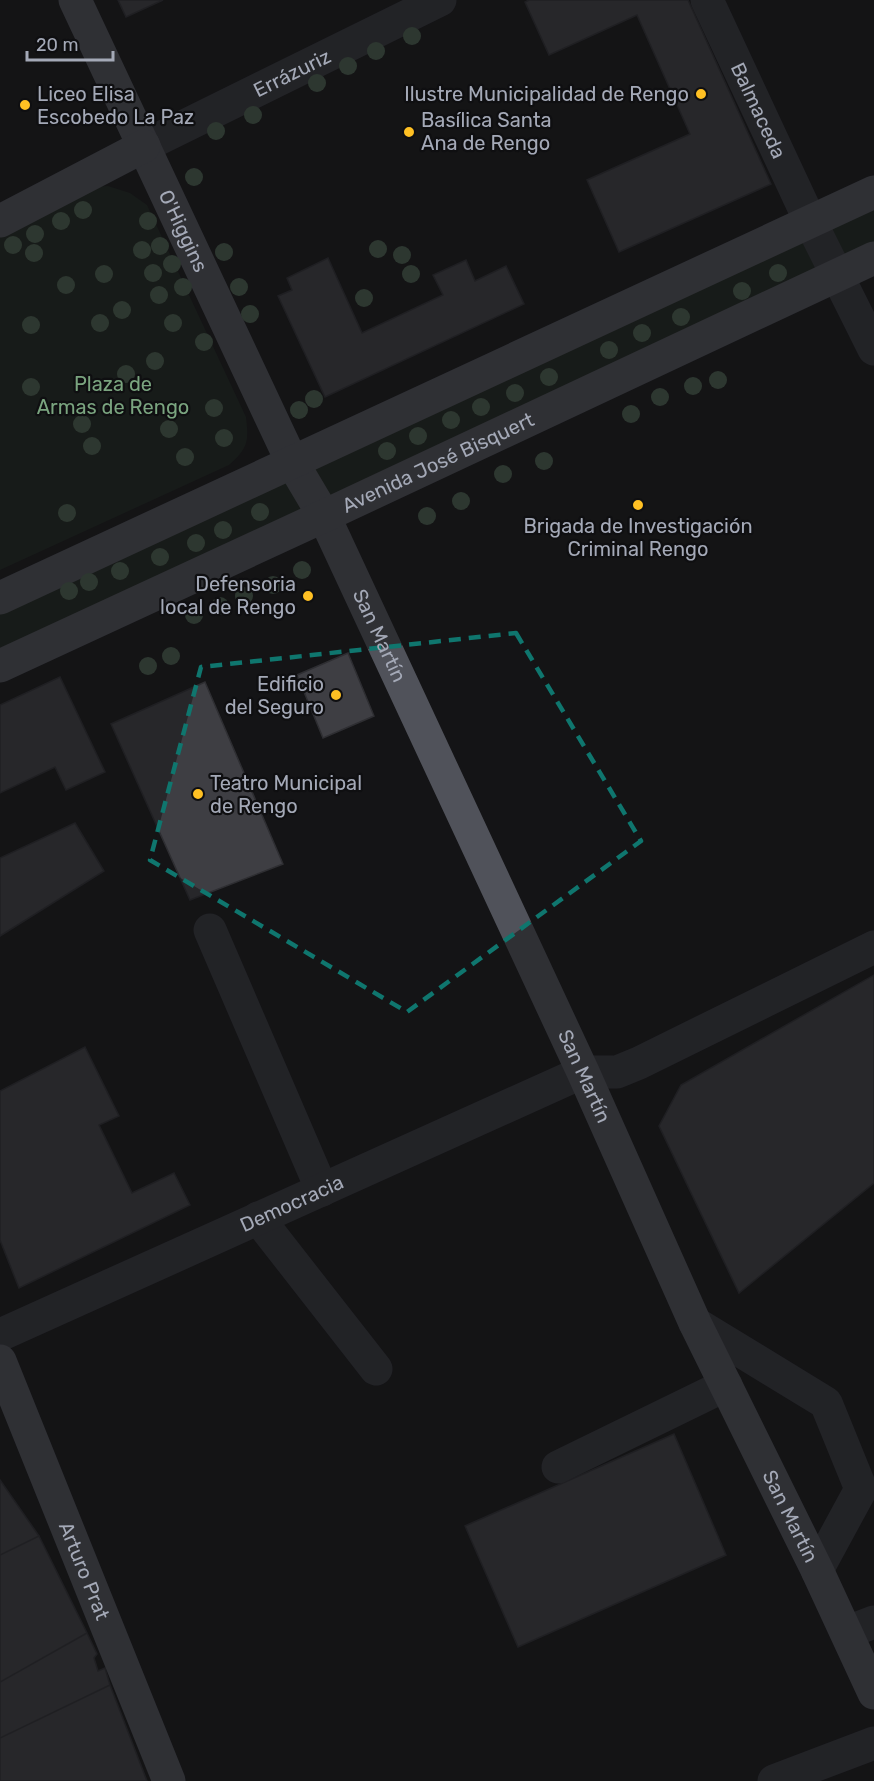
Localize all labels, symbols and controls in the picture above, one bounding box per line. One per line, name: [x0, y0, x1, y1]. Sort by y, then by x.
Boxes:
scale bar: [27, 24, 112, 62]
text: 20 m: [36, 34, 78, 56]
street label: Errázuriz: [249, 44, 335, 102]
street label: Balmaceda: [726, 59, 791, 162]
place label: Liceo Elisa Escobedo La Paz: [37, 82, 194, 129]
place label: Ilustre Municipalidad de Rengo: [404, 82, 689, 106]
marker: Ilustre Municipalidad de Rengo: [694, 87, 708, 101]
marker: Liceo Elisa Escobedo La Paz: [18, 98, 32, 112]
place label: Basílica Santa Ana de Rengo: [421, 108, 552, 155]
marker: Basílica Santa Ana de Rengo: [402, 125, 416, 139]
street label: O'Higgins: [154, 186, 213, 276]
park label: Plaza de Armas de Rengo: [37, 372, 189, 419]
street label: Avenida José Bisquert: [338, 407, 538, 518]
marker: Brigada de Investigación Criminal Rengo: [631, 498, 645, 512]
place label: Brigada de Investigación Criminal Rengo: [523, 514, 753, 561]
place label: Defensoria local de Rengo: [160, 572, 296, 619]
street label: San Martín: [348, 585, 412, 686]
marker: Defensoria local de Rengo: [301, 589, 315, 603]
place label: Edificio del Seguro: [225, 672, 324, 719]
marker: Edificio del Seguro: [329, 688, 343, 702]
place label: Teatro Municipal de Rengo: [210, 771, 362, 818]
marker: Teatro Municipal de Rengo: [191, 787, 205, 801]
street label: San Martín: [553, 1026, 616, 1127]
street label: Democracia: [236, 1170, 347, 1237]
street label: San Martín: [758, 1466, 823, 1566]
street label: Arturo Prat: [54, 1518, 115, 1623]

